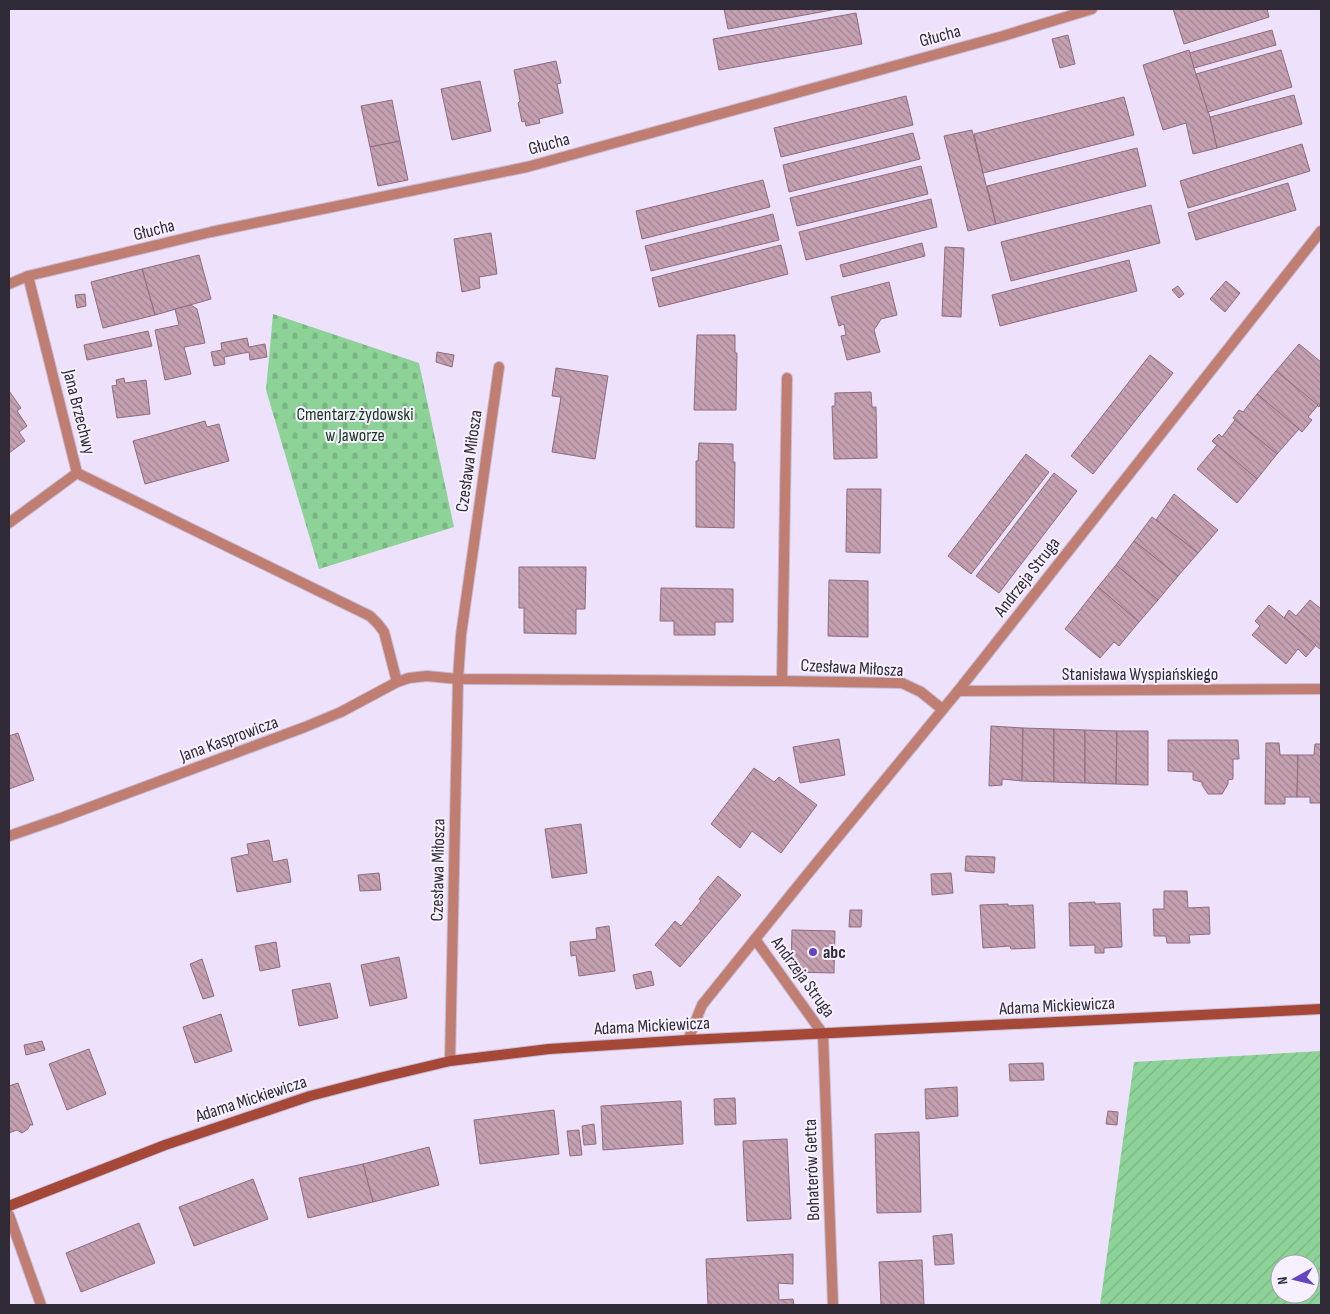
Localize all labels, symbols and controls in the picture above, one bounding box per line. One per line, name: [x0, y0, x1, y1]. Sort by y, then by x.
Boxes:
street label: Głucha: [917, 20, 963, 52]
street label: Głucha: [526, 128, 572, 160]
street label: Głucha: [131, 215, 177, 245]
street label: Jana Brzechwy: [58, 366, 100, 457]
park label: Cmentarz żydowski w Jaworze: [296, 404, 414, 446]
street label: Czesława Miłosza: [451, 409, 487, 513]
street label: Andrzeja Struga: [989, 533, 1064, 622]
street label: Czesława Miłosza: [800, 655, 904, 681]
street label: Stanisława Wyspiańskiego: [1062, 664, 1218, 685]
street label: Jana Kasprowicza: [176, 711, 281, 767]
street label: Czesława Miłosza: [427, 818, 449, 922]
street label: Andrzeja Struga: [766, 932, 839, 1022]
place label: abc: [823, 942, 846, 963]
marker: abc: [807, 946, 819, 958]
street label: Adama Mickiewicza: [998, 992, 1115, 1020]
street label: Adama Mickiewicza: [593, 1012, 710, 1040]
street label: Adama Mickiewicza: [192, 1071, 309, 1127]
street label: Bohaterów Getta: [800, 1119, 824, 1221]
north arrow: [1270, 1254, 1320, 1304]
text: N: [1274, 1276, 1292, 1286]

